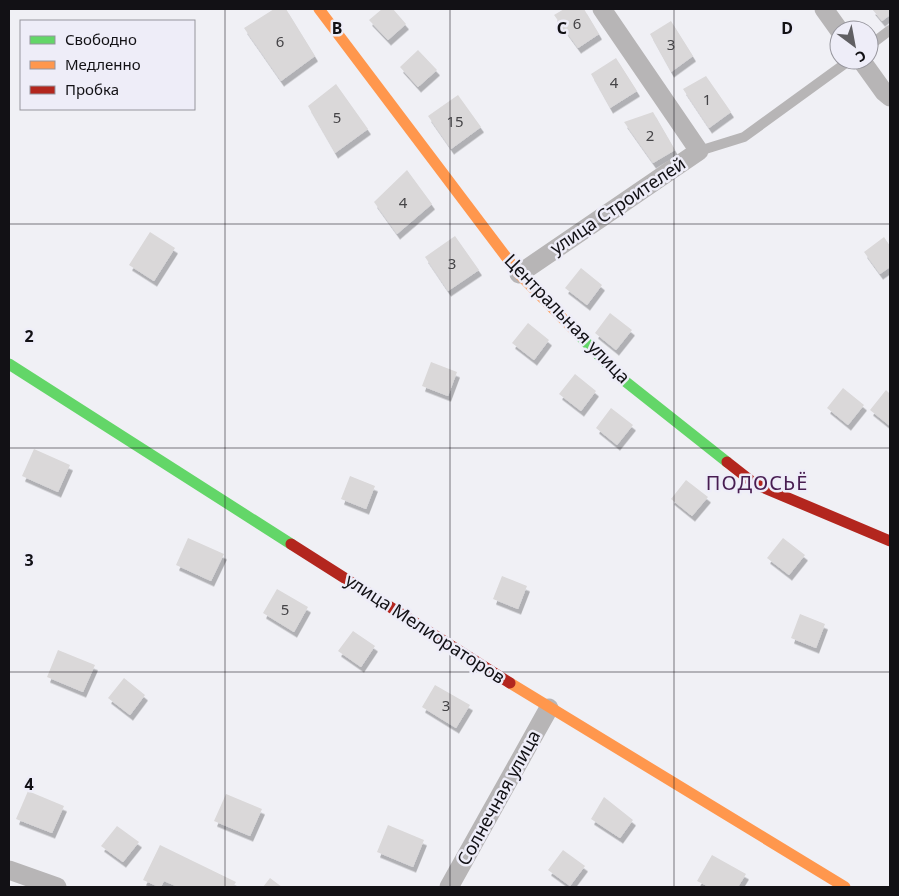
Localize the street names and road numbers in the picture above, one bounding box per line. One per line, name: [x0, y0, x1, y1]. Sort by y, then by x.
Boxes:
street label: улица Строителей: [545, 151, 690, 259]
street label: Центральная улица: [500, 248, 636, 388]
street label: улица Мелиораторов: [341, 567, 510, 689]
street label: Солнечная улица: [451, 726, 545, 870]

